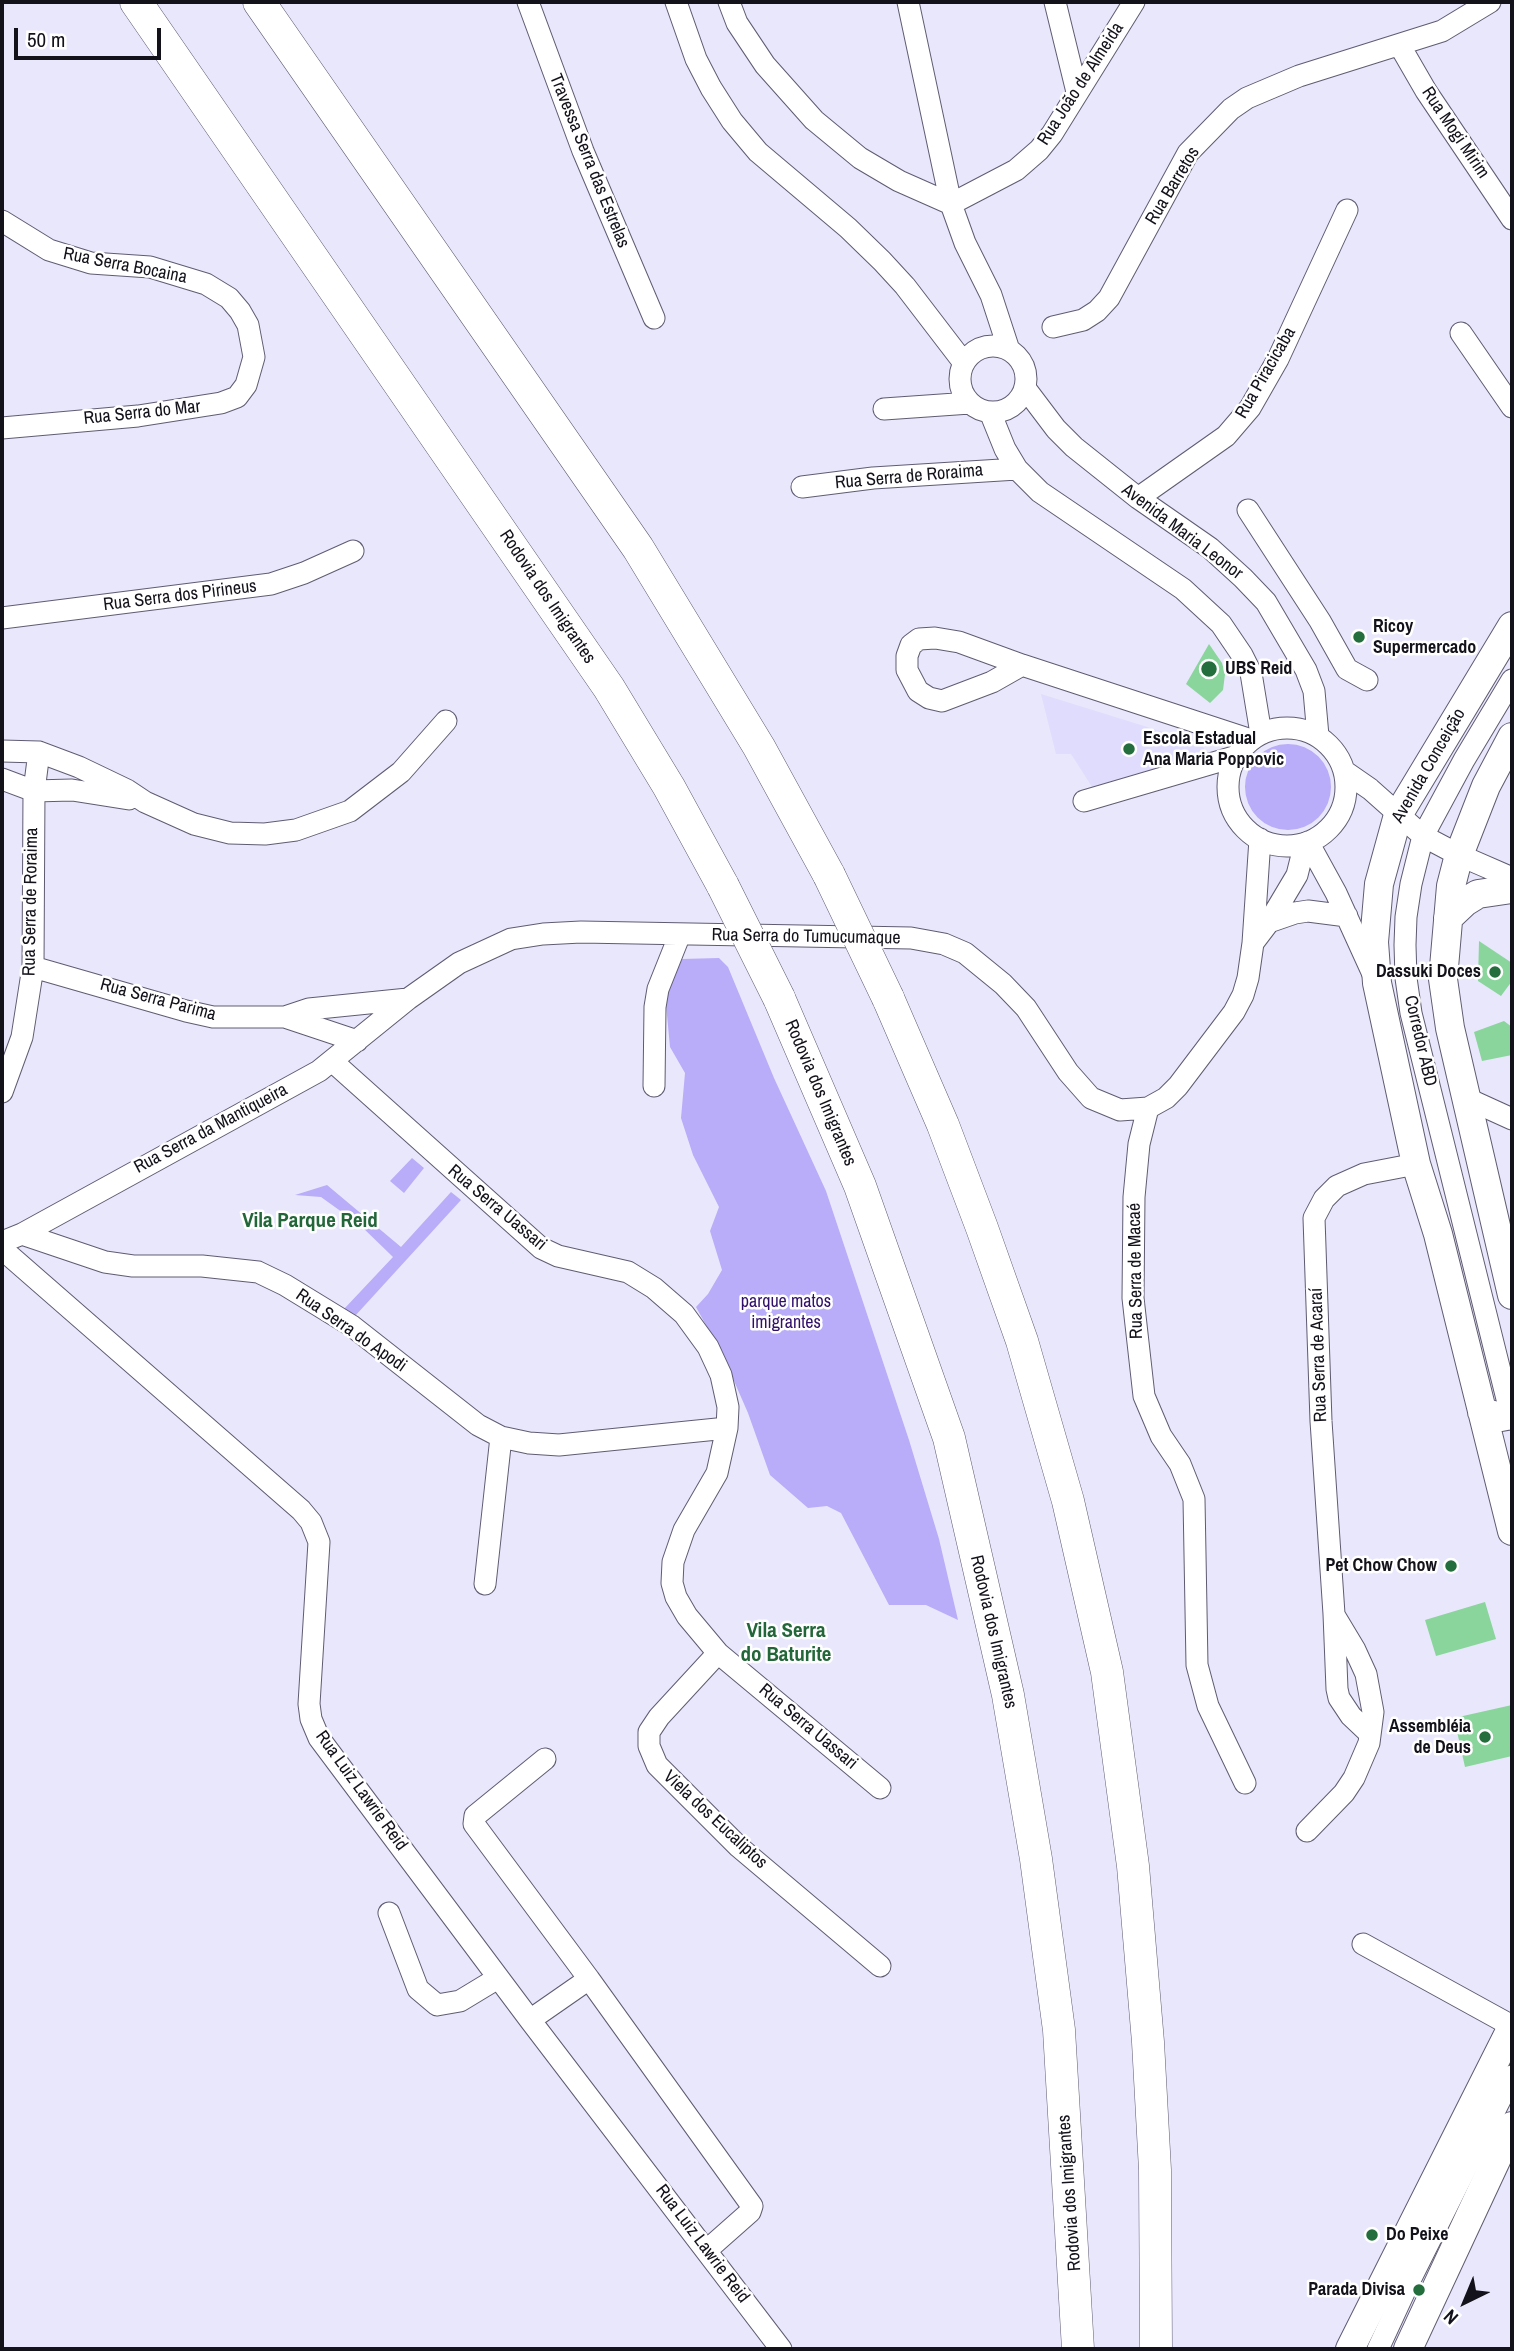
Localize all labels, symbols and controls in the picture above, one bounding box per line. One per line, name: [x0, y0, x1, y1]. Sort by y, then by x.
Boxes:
scale bar: [18, 14, 164, 58]
street label: Rua João de Almeida: [1033, 19, 1129, 149]
text: 50 m: [27, 25, 65, 54]
street label: Travessa Serra das Estrelas: [544, 71, 634, 251]
street label: Rua Mogi Mirim: [1416, 83, 1494, 183]
street label: Rua Barretos: [1141, 143, 1205, 229]
street label: Rua Serra Bocaina: [61, 243, 189, 289]
street label: Rua Piracicaba: [1231, 324, 1301, 422]
street label: Rua Serra do Mar: [83, 396, 201, 430]
street label: Rua Serra de Roraima: [834, 460, 984, 494]
street label: Avenida Maria Leonor: [1117, 480, 1247, 584]
street label: Rodovia dos Imigrantes: [494, 526, 600, 668]
street label: Rua Serra dos Pirineus: [102, 576, 258, 616]
place label: Ricoy Supermercado: [1373, 616, 1476, 658]
marker: Ricoy Supermercado: [1351, 629, 1367, 645]
place label: UBS Reid: [1225, 658, 1292, 680]
marker: UBS Reid: [1199, 659, 1219, 679]
street label: Avenida Conceição: [1388, 705, 1470, 827]
place label: Escola Estadual Ana Maria Poppovic: [1143, 728, 1284, 770]
marker: Escola Estadual Ana Maria Poppovic: [1121, 741, 1137, 757]
street label: Rua Serra de Roraima: [19, 828, 43, 976]
street label: Rua Serra do Tumucumaque: [711, 925, 901, 949]
place label: Dassuki Doces: [1376, 961, 1481, 983]
marker: Dassuki Doces: [1487, 964, 1503, 980]
street label: Rua Serra Parima: [98, 974, 218, 1026]
street label: Corredor ABD: [1399, 993, 1441, 1089]
street label: Rodovia dos Imigrantes: [779, 1017, 861, 1169]
street label: Rua Serra da Mantiqueira: [131, 1079, 291, 1179]
street label: Rua Serra Uassari: [443, 1160, 551, 1256]
street label: Rua Serra de Macaé: [1124, 1203, 1148, 1339]
district label: Vila Parque Reid: [242, 1208, 378, 1234]
street label: Rua Serra do Apodi: [291, 1285, 411, 1377]
street label: Rua Serra de Acaraí: [1306, 1287, 1332, 1423]
park label: parque matos imigrantes: [741, 1291, 831, 1334]
street label: Rodovia dos Imigrantes: [965, 1553, 1021, 1711]
place label: Pet Chow Chow: [1325, 1555, 1437, 1577]
marker: Pet Chow Chow: [1443, 1558, 1459, 1574]
district label: Vila Serra do Baturite: [741, 1618, 831, 1668]
street label: Rua Serra Uassari: [754, 1679, 862, 1775]
place label: Assembléia de Deus: [1389, 1716, 1471, 1758]
street label: Rua Luiz Lawrie Reid: [310, 1727, 412, 1855]
marker: Assembléia de Deus: [1477, 1729, 1493, 1745]
street label: Viela dos Eucaliptos: [659, 1766, 771, 1874]
street label: Rodovia dos Imigrantes: [1054, 2114, 1086, 2272]
street label: Rua Luiz Lawrie Reid: [650, 2180, 754, 2308]
place label: Do Peixe: [1386, 2224, 1448, 2246]
marker: Do Peixe: [1364, 2227, 1380, 2243]
north arrow: [1430, 2267, 1500, 2337]
place label: Parada Divisa: [1308, 2279, 1405, 2301]
marker: Parada Divisa: [1411, 2282, 1427, 2298]
text: N: [1438, 2304, 1464, 2331]

